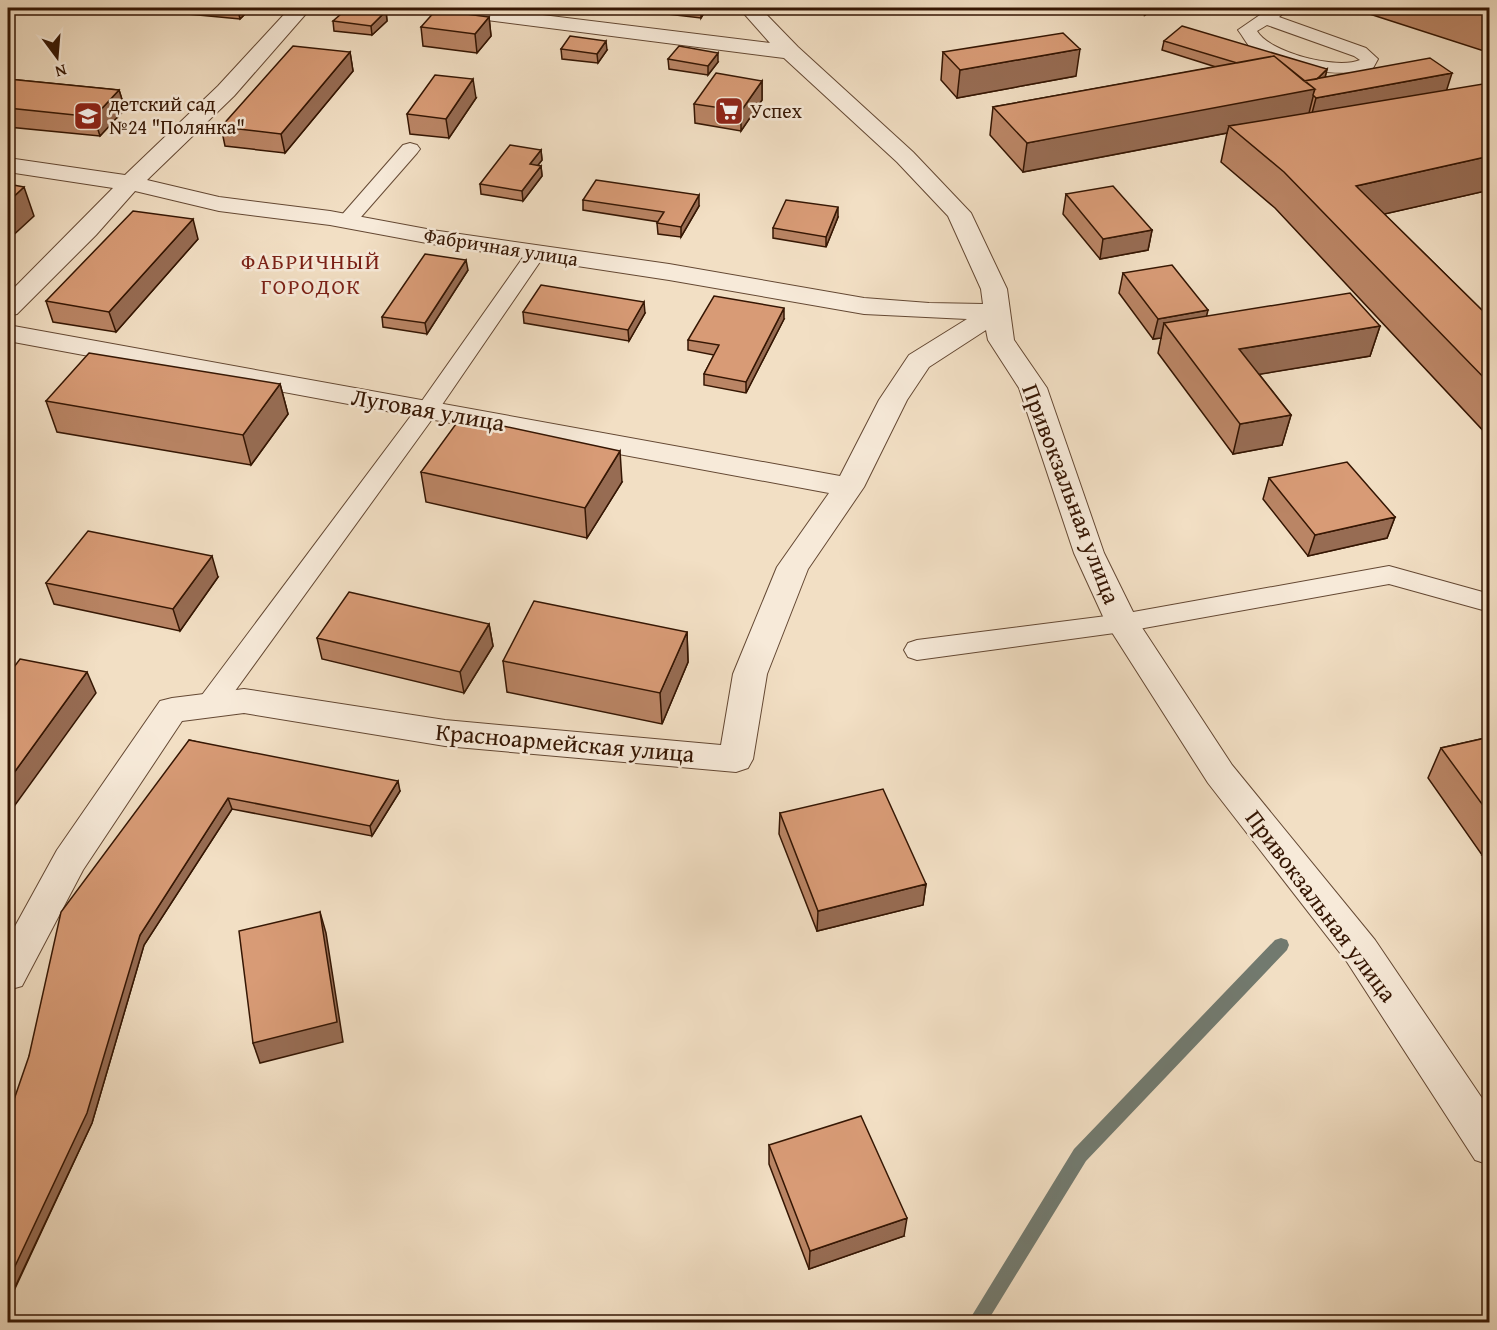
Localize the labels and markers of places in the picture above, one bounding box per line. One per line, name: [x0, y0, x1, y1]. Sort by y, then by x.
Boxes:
place label: детский сад №24 "Полянка": [109, 89, 245, 141]
supermarket icon: Успех: [713, 95, 745, 127]
place label: Успех: [750, 96, 803, 125]
school or university icon: детский сад №24 "Полянка": [72, 100, 104, 132]

